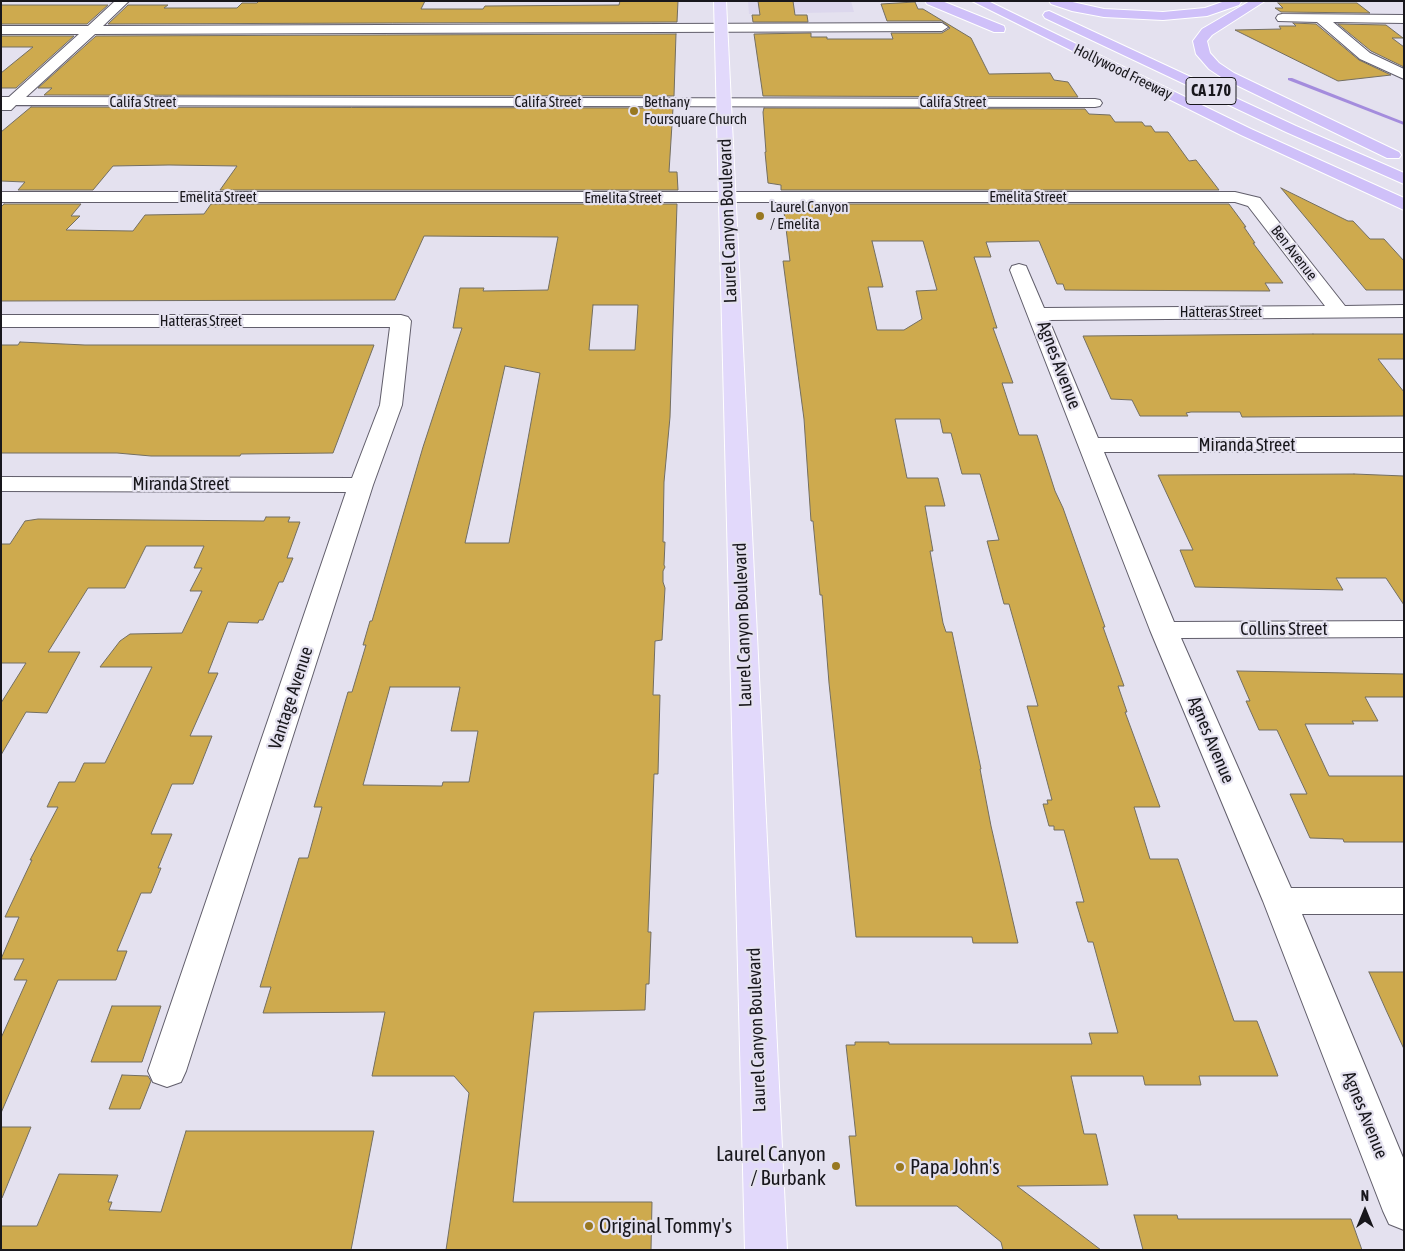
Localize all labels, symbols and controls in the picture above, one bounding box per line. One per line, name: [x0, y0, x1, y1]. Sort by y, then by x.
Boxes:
street label: Hollywood Freeway: [1071, 40, 1175, 104]
road number: CA 170: [1186, 78, 1236, 104]
street label: Califa Street: [109, 93, 177, 111]
street label: Califa Street: [514, 93, 582, 111]
place label: Bethany Foursquare Church: [644, 93, 747, 128]
street label: Califa Street: [919, 93, 987, 111]
marker: Bethany Foursquare Church: [628, 105, 640, 117]
street label: Laurel Canyon Boulevard: [714, 138, 742, 304]
street label: Emelita Street: [179, 188, 257, 206]
street label: Emelita Street: [989, 188, 1067, 206]
street label: Emelita Street: [584, 189, 662, 207]
place label: Laurel Canyon / Emelita: [770, 198, 849, 233]
marker: Laurel Canyon / Emelita: [754, 210, 766, 222]
street label: Ben Avenue: [1267, 222, 1321, 284]
street label: Hatteras Street: [1180, 303, 1262, 321]
street label: Hatteras Street: [160, 312, 242, 330]
street label: Agnes Avenue: [1032, 318, 1086, 412]
street label: Miranda Street: [1198, 434, 1296, 456]
street label: Miranda Street: [132, 473, 230, 495]
street label: Laurel Canyon Boulevard: [729, 542, 757, 708]
street label: Collins Street: [1240, 618, 1328, 640]
street label: Vantage Avenue: [264, 644, 318, 752]
street label: Agnes Avenue: [1183, 693, 1239, 787]
street label: Laurel Canyon Boulevard: [743, 947, 771, 1113]
street label: Agnes Avenue: [1338, 1068, 1392, 1162]
place label: Laurel Canyon / Burbank: [716, 1141, 826, 1191]
place label: Papa John's: [910, 1154, 1000, 1180]
marker: Laurel Canyon / Burbank: [830, 1160, 842, 1172]
marker: Papa John's: [894, 1161, 906, 1173]
north arrow: [1340, 1186, 1390, 1236]
text: N: [1361, 1188, 1369, 1204]
place label: Original Tommy's: [599, 1213, 732, 1239]
marker: Original Tommy's: [583, 1220, 595, 1232]

